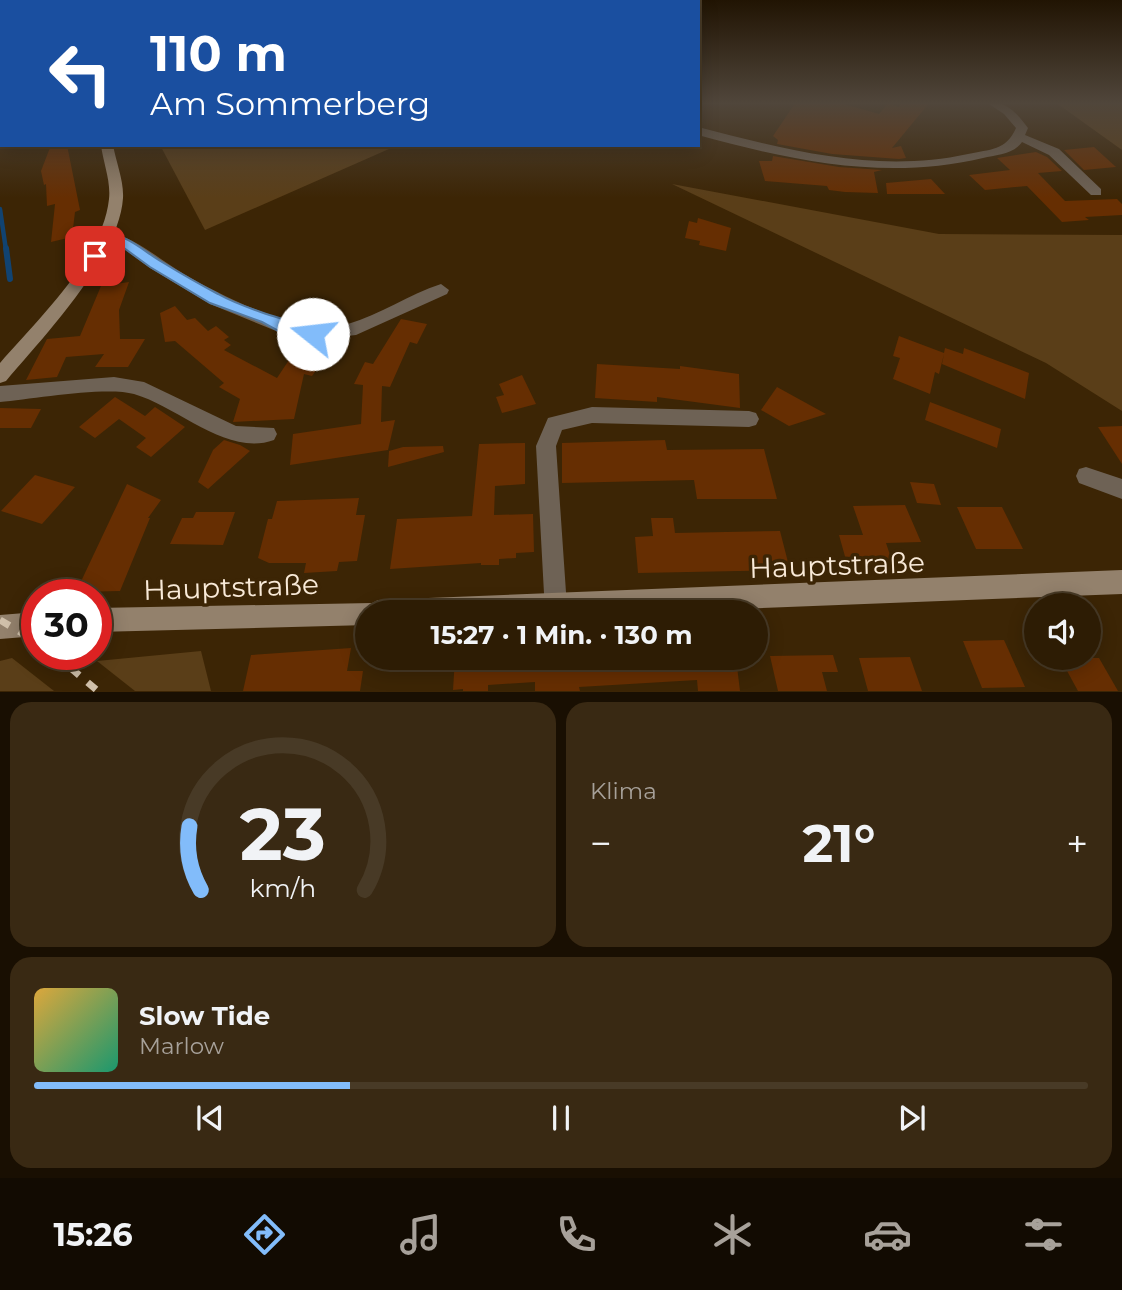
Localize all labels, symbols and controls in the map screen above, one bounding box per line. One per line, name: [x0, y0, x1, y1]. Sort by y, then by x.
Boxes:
text: 110 m: [150, 24, 287, 83]
icon: left: [35, 28, 126, 119]
text: Am Sommerberg: [150, 84, 430, 123]
pin: [65, 226, 125, 286]
icon: arrive: [76, 237, 114, 275]
position arrow: [276, 297, 350, 371]
street label: Hauptstraße: [749, 545, 925, 585]
street label: Hauptstraße: [143, 567, 319, 607]
speed limit sign: 30: [21, 579, 112, 670]
map controls: [1024, 593, 1101, 670]
button: sound: [1024, 593, 1101, 670]
text: 15:27 · 1 Min. · 130 m: [431, 619, 692, 651]
text: Klima: [590, 777, 657, 805]
text: 23: [240, 791, 326, 879]
text: 21°: [803, 812, 875, 875]
text: −: [590, 820, 612, 867]
text: +: [1066, 820, 1088, 867]
text: km/h: [250, 873, 316, 903]
text: Slow Tide: [139, 1000, 270, 1032]
text: Marlow: [139, 1032, 224, 1060]
icon: previous: [191, 1099, 229, 1137]
icon: pause: [542, 1099, 580, 1137]
icon: next: [893, 1099, 931, 1137]
icon: directions: [240, 1210, 289, 1259]
icon: music: [396, 1210, 445, 1259]
icon: phone: [552, 1210, 601, 1259]
icon: climate: [708, 1210, 757, 1259]
icon: car: [863, 1210, 912, 1259]
icon: filters: [1019, 1210, 1068, 1259]
text: 15:26: [53, 1215, 133, 1254]

